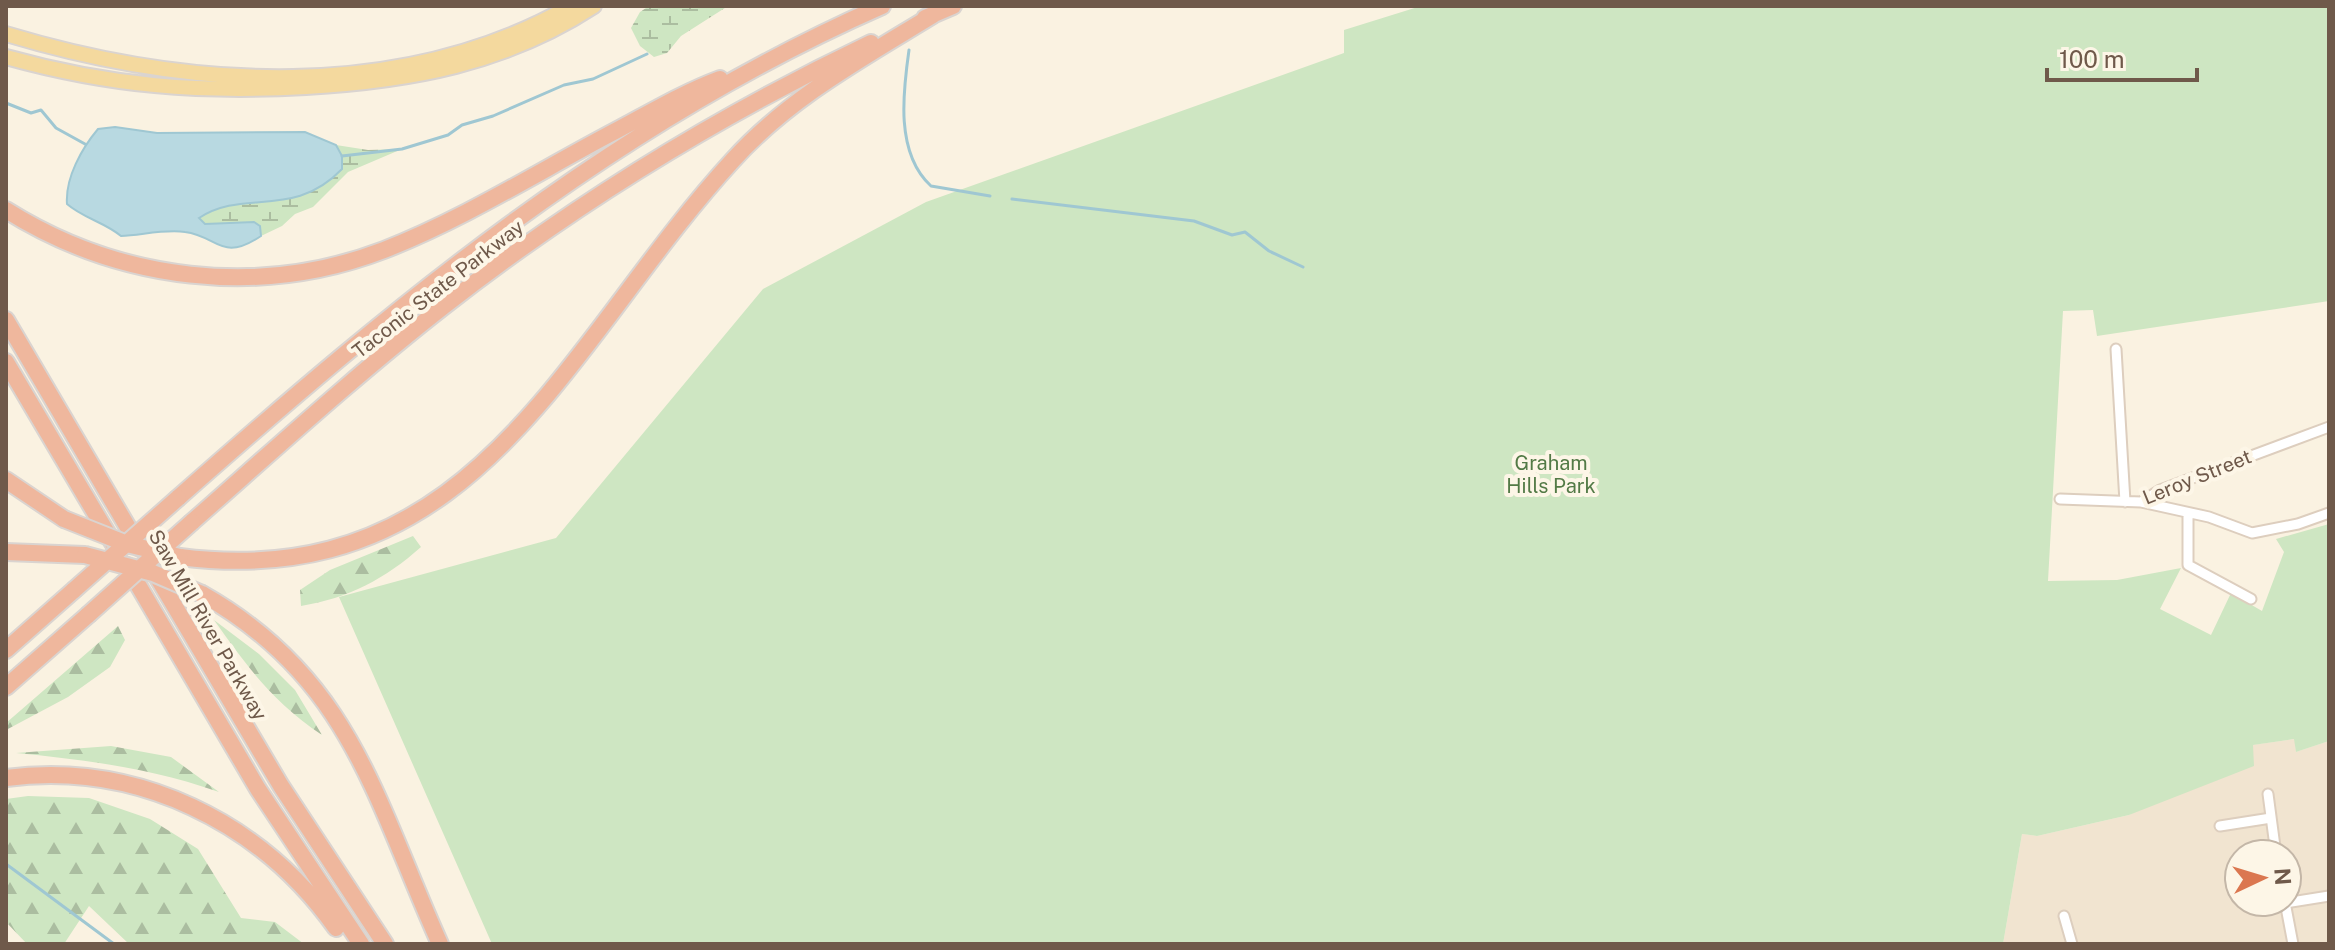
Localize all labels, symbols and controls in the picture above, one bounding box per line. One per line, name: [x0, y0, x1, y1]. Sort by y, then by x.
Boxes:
scale bar: [2047, 32, 2197, 82]
text: 100 m: [2059, 45, 2125, 73]
street label: Taconic State Parkway: [348, 215, 529, 363]
street label: Leroy Street: [2139, 444, 2255, 510]
park label: Graham Hills Park: [1506, 451, 1596, 498]
street label: Saw Mill River Parkway: [144, 526, 273, 725]
north arrow: [2223, 838, 2303, 918]
text: N: [2269, 867, 2297, 886]

